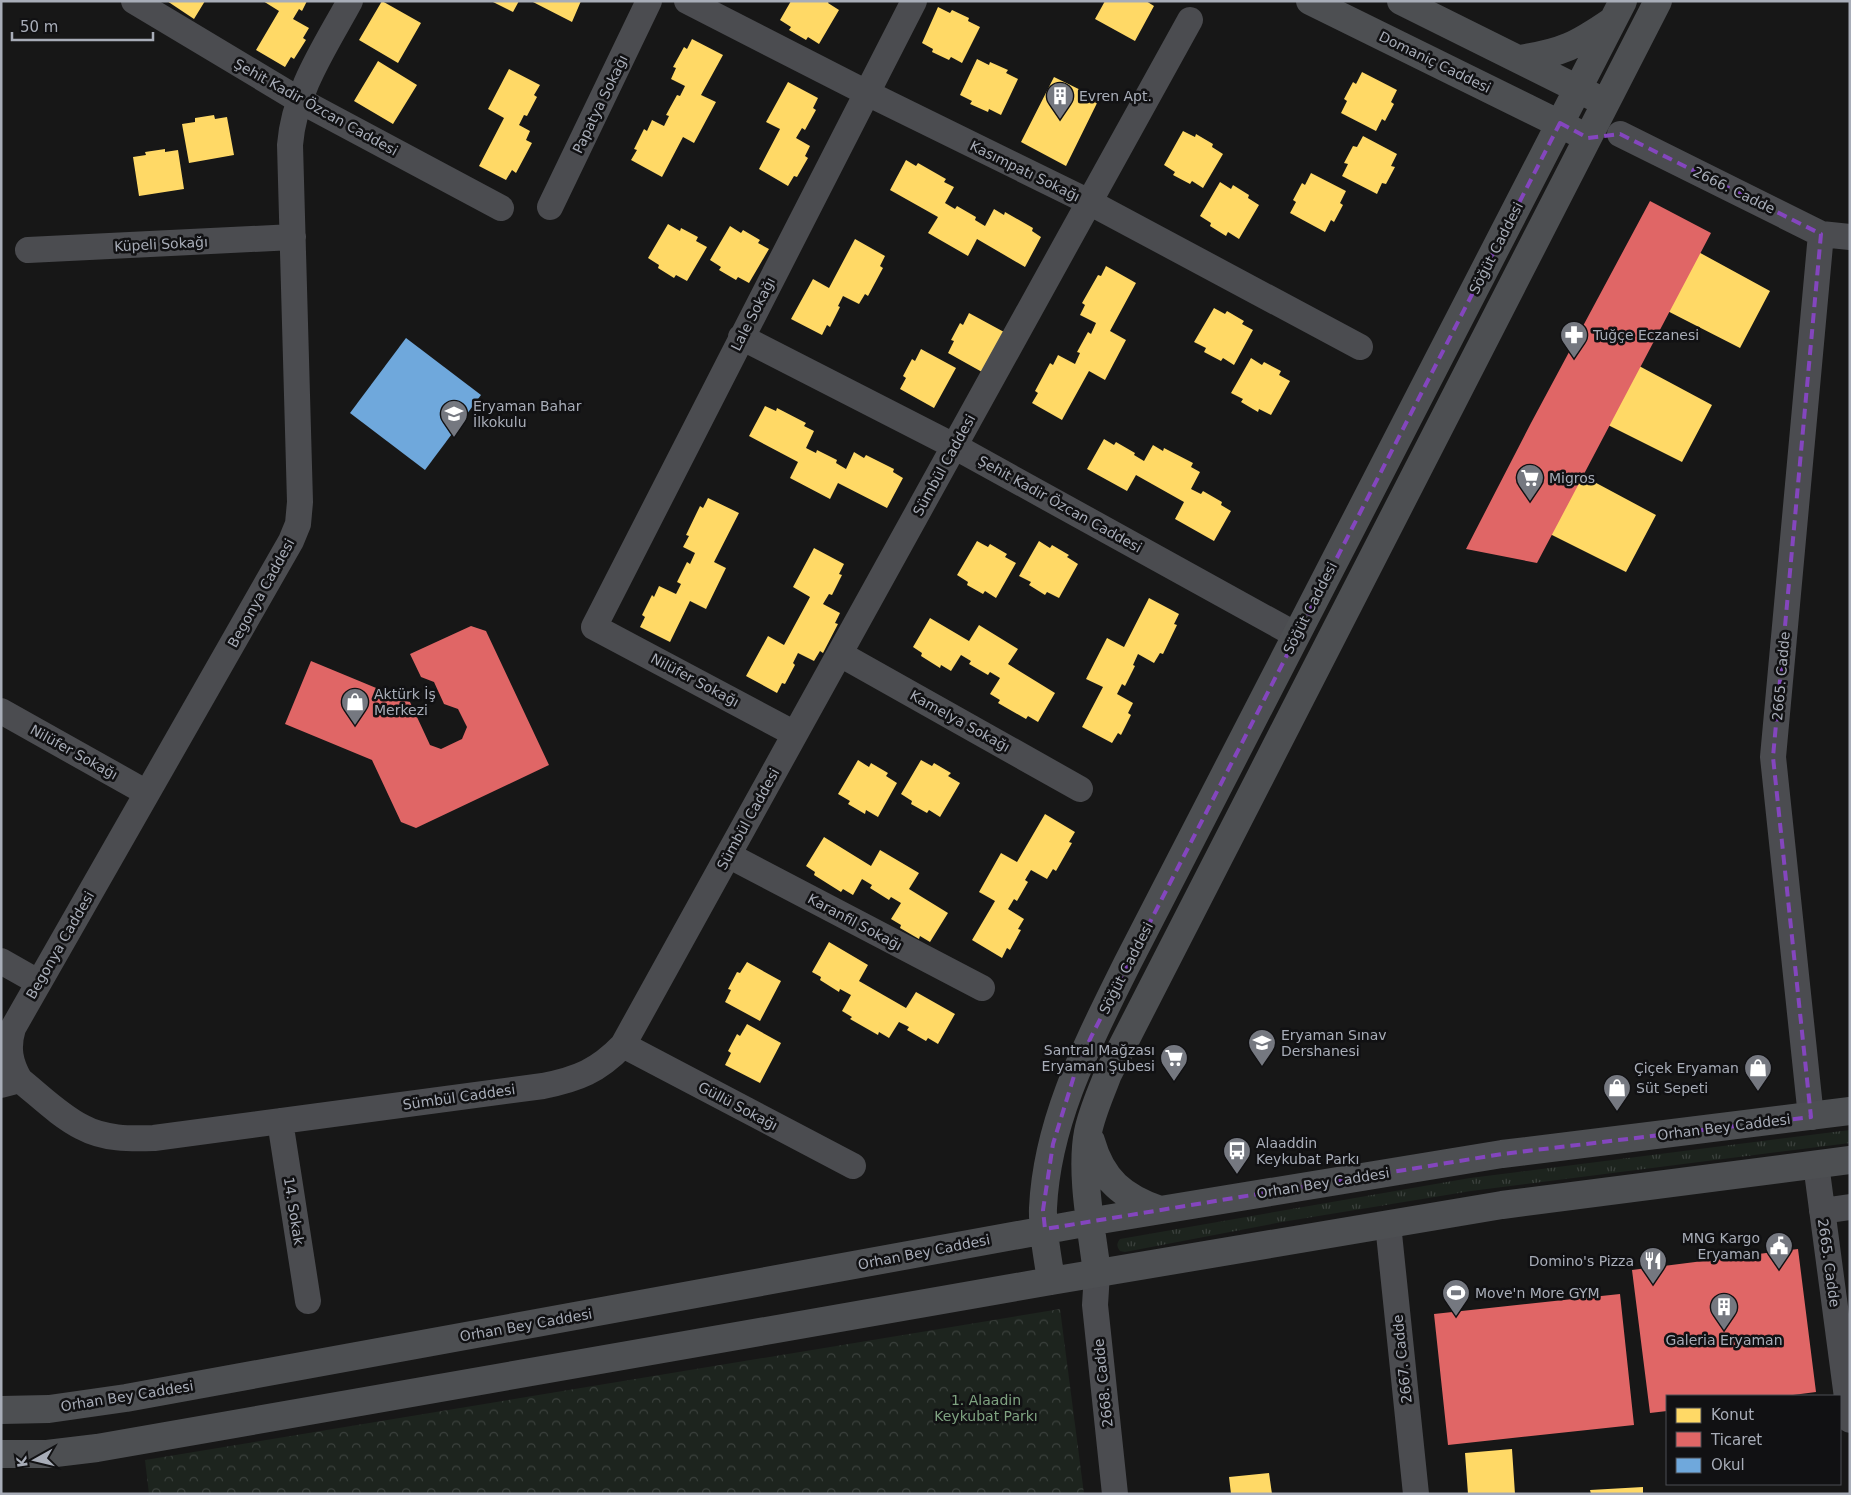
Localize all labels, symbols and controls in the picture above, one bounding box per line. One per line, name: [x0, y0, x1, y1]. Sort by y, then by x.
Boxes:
scale bar: [12, 10, 154, 42]
text: 50 m: [20, 18, 58, 36]
street label: Domaniç Caddesi: [1376, 28, 1494, 96]
street label: Papatya Sokağı: [569, 52, 631, 156]
street label: Şehit Kadir Özcan Caddesi: [231, 54, 401, 159]
building icon: Evren Apt.: [1045, 81, 1075, 120]
place label: Evren Apt.: [1079, 88, 1152, 104]
street label: Kasımpatı Sokağı: [967, 137, 1083, 205]
street label: 2666. Cadde: [1690, 163, 1778, 217]
street label: Söğüt Caddesi: [1466, 199, 1526, 297]
street label: Küpeli Sokağı: [114, 234, 208, 254]
street label: Lale Sokağı: [728, 275, 778, 353]
pharmacy icon: Tuğçe Eczanesi: [1559, 320, 1589, 359]
place label: Tuğçe Eczanesi: [1592, 327, 1699, 343]
place label: Eryaman Bahar İlkokulu: [473, 398, 582, 430]
school or university icon: Eryaman Bahar İlkokulu: [439, 399, 469, 438]
street label: Sümbül Caddesi: [910, 412, 978, 518]
street label: Şehit Kadir Özcan Caddesi: [975, 451, 1145, 556]
supermarket icon: Migros: [1515, 463, 1545, 502]
place label: Migros: [1549, 470, 1595, 486]
street label: Begonya Caddesi: [224, 536, 298, 650]
street label: Söğüt Caddesi: [1280, 559, 1340, 657]
street label: 2665. Cadde: [1769, 631, 1793, 721]
street label: Nilüfer Sokağı: [648, 650, 742, 710]
place label: Aktürk İş Merkezi: [374, 685, 436, 718]
shop icon: Aktürk İş Merkezi: [340, 687, 370, 726]
street label: Kamelya Sokağı: [907, 687, 1013, 755]
street label: Nilüfer Sokağı: [27, 721, 121, 783]
street label: Sümbül Caddesi: [714, 766, 782, 872]
street label: Begonya Caddesi: [23, 888, 97, 1002]
street label: Karanfil Sokağı: [805, 890, 905, 954]
street label: Söğüt Caddesi: [1096, 919, 1156, 1017]
place label: Eryaman Sınav Dershanesi: [1281, 1027, 1387, 1059]
school or university icon: Eryaman Sınav Dershanesi: [1247, 1028, 1277, 1067]
place label: Santral Mağzası Eryaman Şubesi: [1042, 1042, 1155, 1074]
supermarket icon: Santral Mağzası Eryaman Şubesi: [1159, 1043, 1189, 1082]
shop icon: Çiçek Eryaman: [1743, 1053, 1773, 1092]
place label: Çiçek Eryaman: [1634, 1060, 1739, 1076]
shop icon: Süt Sepeti: [1602, 1073, 1632, 1112]
street label: Güllü Sokağı: [696, 1078, 780, 1134]
place label: Süt Sepeti: [1636, 1080, 1708, 1096]
street label: Sümbül Caddesi: [402, 1081, 516, 1113]
street label: Orhan Bey Caddesi: [1656, 1111, 1792, 1143]
place label: Alaaddin Keykubat Parkı: [1256, 1135, 1359, 1167]
bus stop icon: Alaaddin Keykubat Parkı: [1222, 1136, 1252, 1175]
street label: Orhan Bey Caddesi: [1255, 1165, 1391, 1201]
street label: 14. Sokak: [281, 1176, 307, 1247]
street label: 2665. Cadde: [1815, 1218, 1843, 1308]
place label: MNG Kargo Eryaman: [1682, 1230, 1760, 1262]
street label: Orhan Bey Caddesi: [857, 1231, 991, 1273]
public building icon: MNG Kargo Eryaman: [1764, 1231, 1794, 1270]
restaurant icon: Domino's Pizza: [1638, 1246, 1668, 1285]
place label: Domino's Pizza: [1529, 1253, 1634, 1269]
sports icon: Move'n More GYM: [1441, 1278, 1471, 1317]
place label: Move'n More GYM: [1475, 1285, 1600, 1301]
building icon: Galeria Eryaman: [1709, 1292, 1739, 1331]
street label: Orhan Bey Caddesi: [459, 1305, 593, 1345]
street label: 2667. Cadde: [1389, 1314, 1415, 1404]
place label: Galeria Eryaman: [1665, 1332, 1783, 1348]
street label: 2668. Cadde: [1090, 1338, 1116, 1428]
street label: Orhan Bey Caddesi: [59, 1378, 195, 1414]
park label: 1. Alaadin Keykubat Parkı: [934, 1392, 1038, 1424]
legend: [1666, 1395, 1841, 1485]
text: Konut: [1711, 1406, 1754, 1424]
text: Ticaret: [1710, 1431, 1762, 1449]
north arrow: [10, 1435, 60, 1485]
text: K: [13, 1454, 31, 1468]
text: Okul: [1711, 1456, 1745, 1474]

